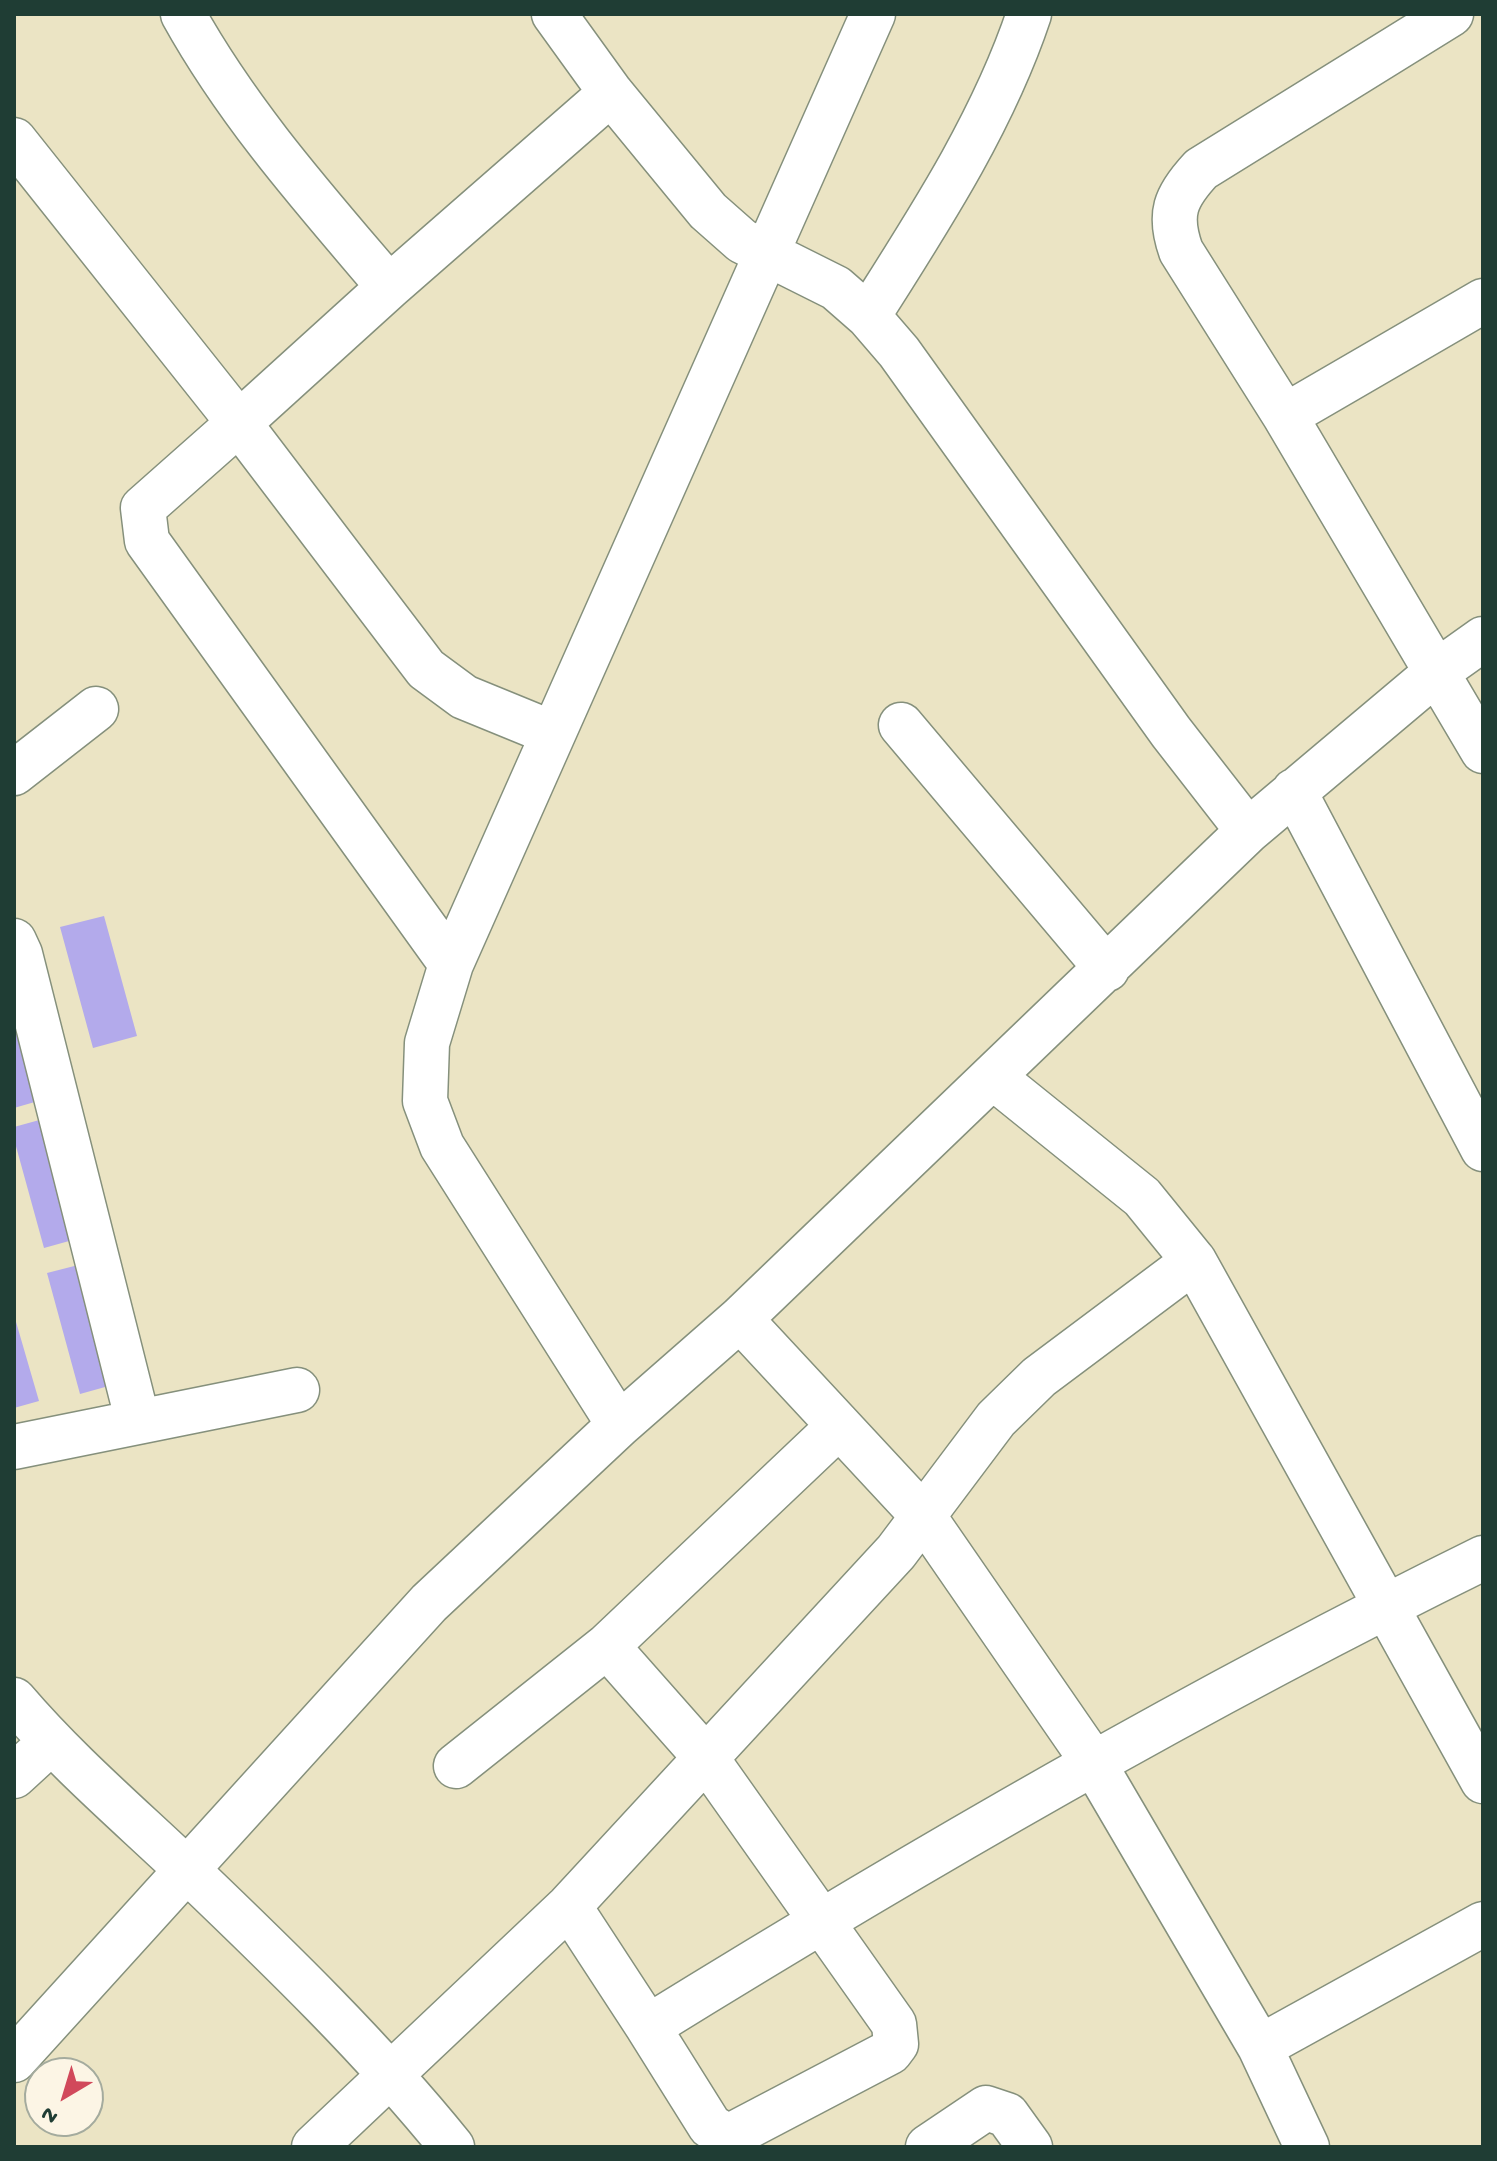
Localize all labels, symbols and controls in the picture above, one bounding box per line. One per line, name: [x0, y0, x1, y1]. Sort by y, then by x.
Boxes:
north arrow: [24, 2057, 104, 2137]
text: N: [37, 2100, 64, 2129]

